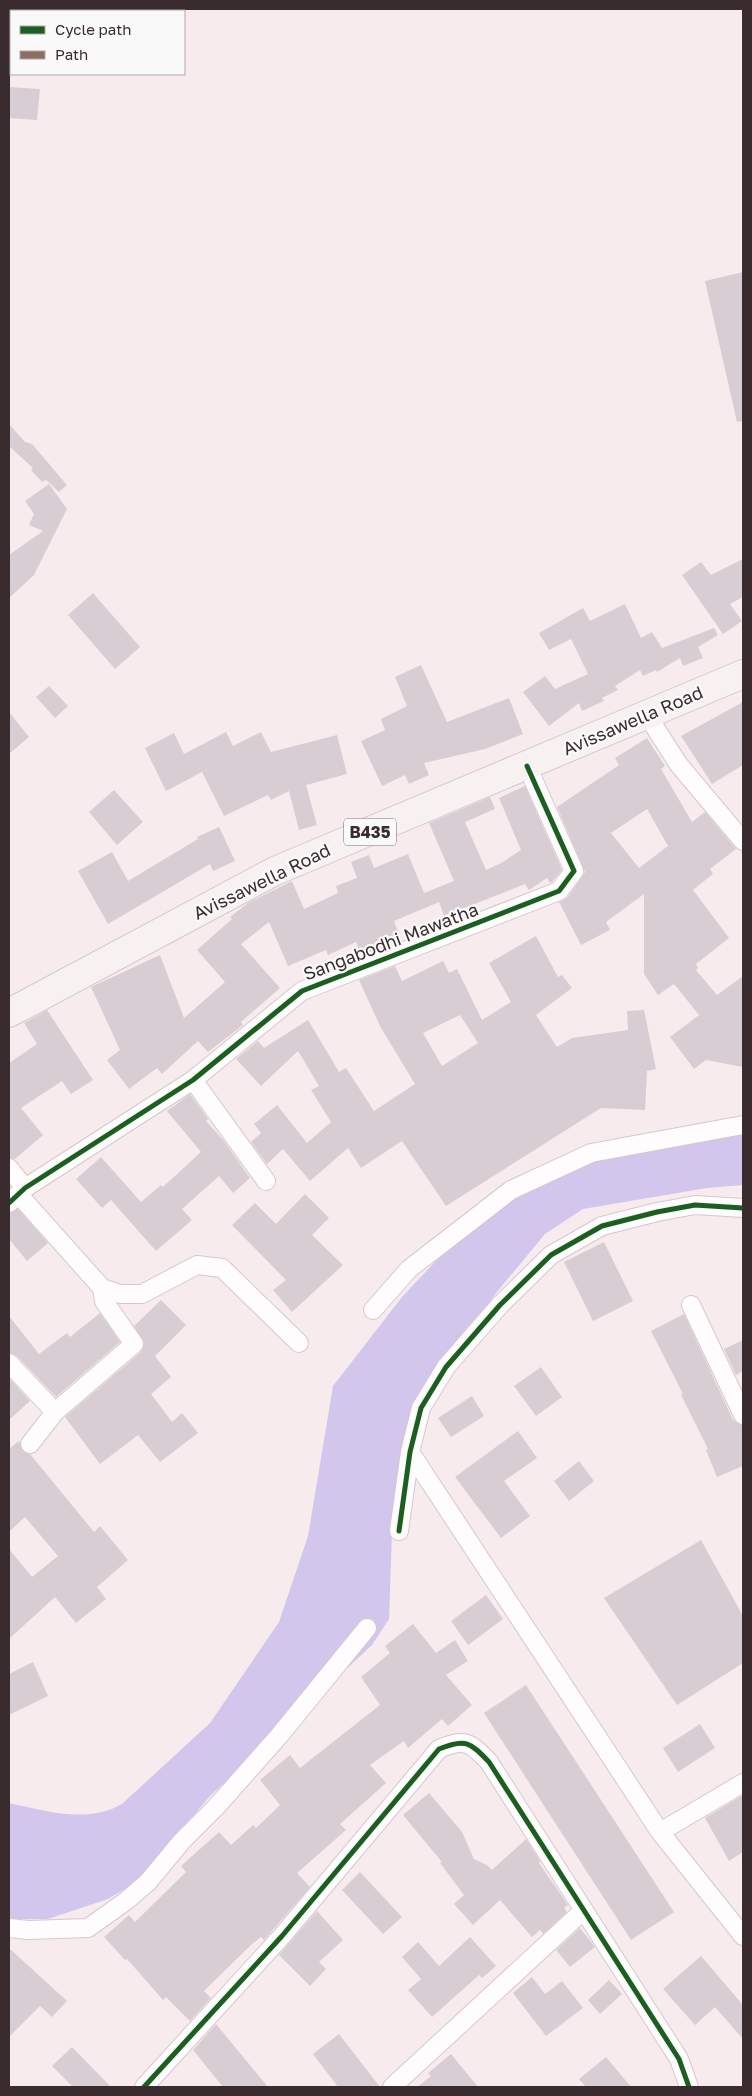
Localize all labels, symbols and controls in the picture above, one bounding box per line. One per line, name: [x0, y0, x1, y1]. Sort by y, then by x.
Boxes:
legend: [10, 10, 185, 75]
text: Cycle path: [55, 20, 131, 38]
text: Path: [55, 45, 88, 63]
street label: Avissawella Road: [559, 681, 706, 760]
road number: B435: [344, 819, 396, 846]
street label: Avissawella Road: [189, 838, 334, 924]
street label: Sangabodhi Mawatha: [300, 898, 481, 985]

